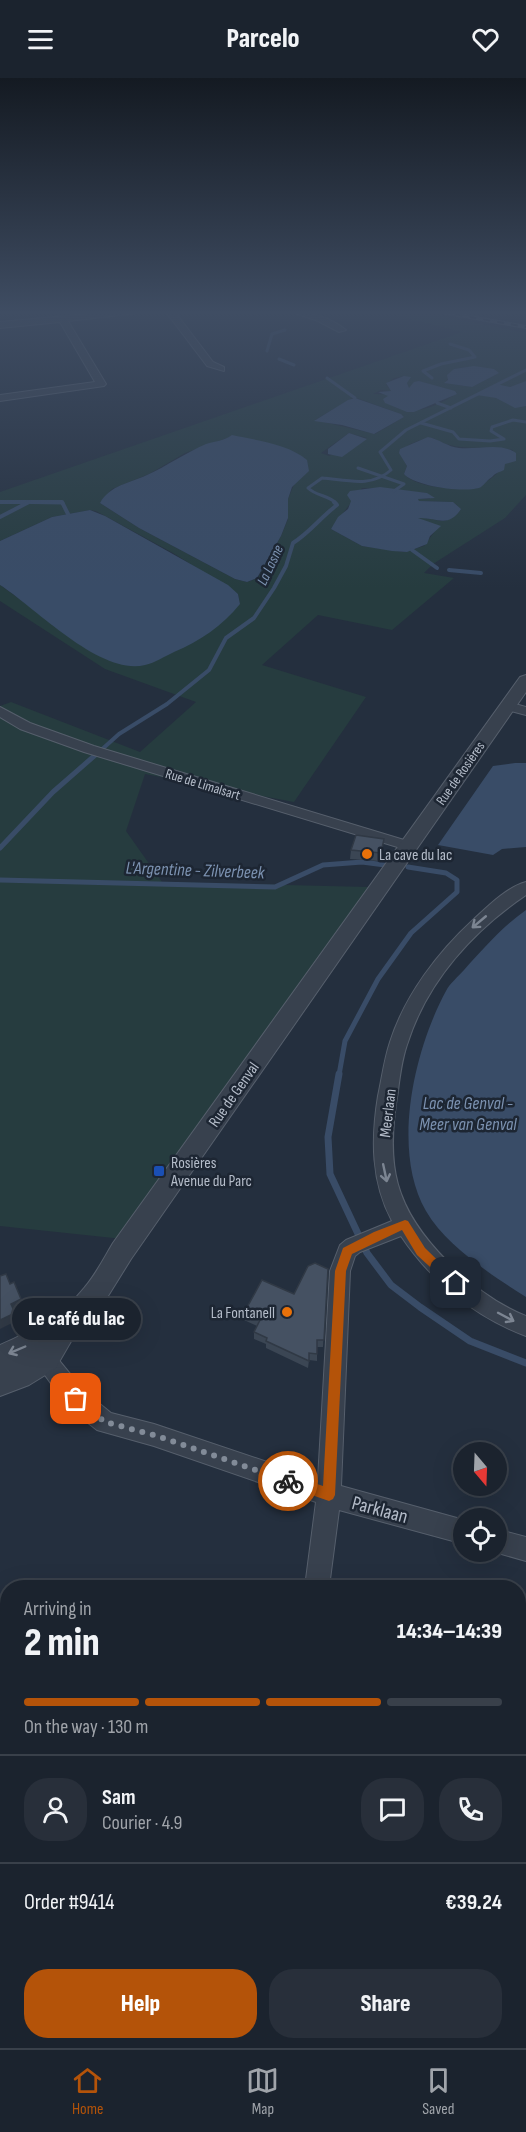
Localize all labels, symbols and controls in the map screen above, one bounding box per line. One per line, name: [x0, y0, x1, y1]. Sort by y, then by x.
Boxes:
icon: menu: [24, 23, 57, 56]
text: Parcelo: [226, 23, 300, 55]
icon: heart: [469, 23, 502, 56]
water label: La Lasne: [253, 542, 288, 588]
street label: Rue de Rosières: [432, 738, 489, 808]
street label: Rue de Limalsart: [163, 765, 242, 804]
place label: La cave du lac: [379, 846, 452, 865]
marker: La cave du lac: [360, 847, 374, 861]
water label: L'Argentine - Zilverbeek: [125, 858, 266, 883]
one-way arrow: [472, 916, 488, 929]
street label: Rue de Genval: [205, 1059, 264, 1131]
street label: Meerlaan: [376, 1088, 401, 1139]
water label: Lac de Genval - Meer van Genval: [419, 1093, 517, 1135]
place label: Rosières Avenue du Parc: [170, 1154, 252, 1191]
one-way arrow: [379, 1163, 391, 1182]
marker: Rosières Avenue du Parc: [152, 1164, 166, 1178]
pin: [430, 1257, 481, 1308]
icon: home: [439, 1266, 472, 1299]
callout: Le café du lac: [11, 1297, 140, 1339]
place label: La Fontanell: [211, 1304, 275, 1323]
marker: La Fontanell: [280, 1305, 294, 1319]
text: Le café du lac: [28, 1307, 125, 1331]
one-way arrow: [497, 1311, 514, 1323]
one-way arrow: [8, 1345, 27, 1356]
pin: [50, 1373, 101, 1424]
icon: bag: [59, 1382, 92, 1415]
north arrow: [453, 1442, 507, 1496]
map controls: [453, 1442, 507, 1562]
courier: [258, 1451, 318, 1511]
icon: bike: [272, 1465, 305, 1498]
street label: Parklaan: [349, 1491, 410, 1529]
button: locate: [453, 1508, 507, 1562]
text: Arriving in: [24, 1597, 92, 1621]
text: 14:34–14:39: [397, 1618, 502, 1645]
text: 2 min: [24, 1620, 100, 1667]
text: On the way · 130 m: [24, 1715, 148, 1739]
button: person: [24, 1778, 87, 1841]
button: chat: [361, 1778, 424, 1841]
button: phone: [439, 1778, 502, 1841]
text: Sam: [102, 1784, 136, 1811]
text: Courier · 4.9: [102, 1811, 182, 1835]
text: Order #9414: [24, 1889, 115, 1916]
text: €39.24: [445, 1889, 502, 1916]
button: Help: [24, 1969, 257, 2038]
button: Share: [269, 1969, 502, 2038]
tab: Home: [71, 2064, 104, 2119]
tab: Map: [246, 2064, 279, 2119]
tab: Saved: [422, 2064, 455, 2119]

